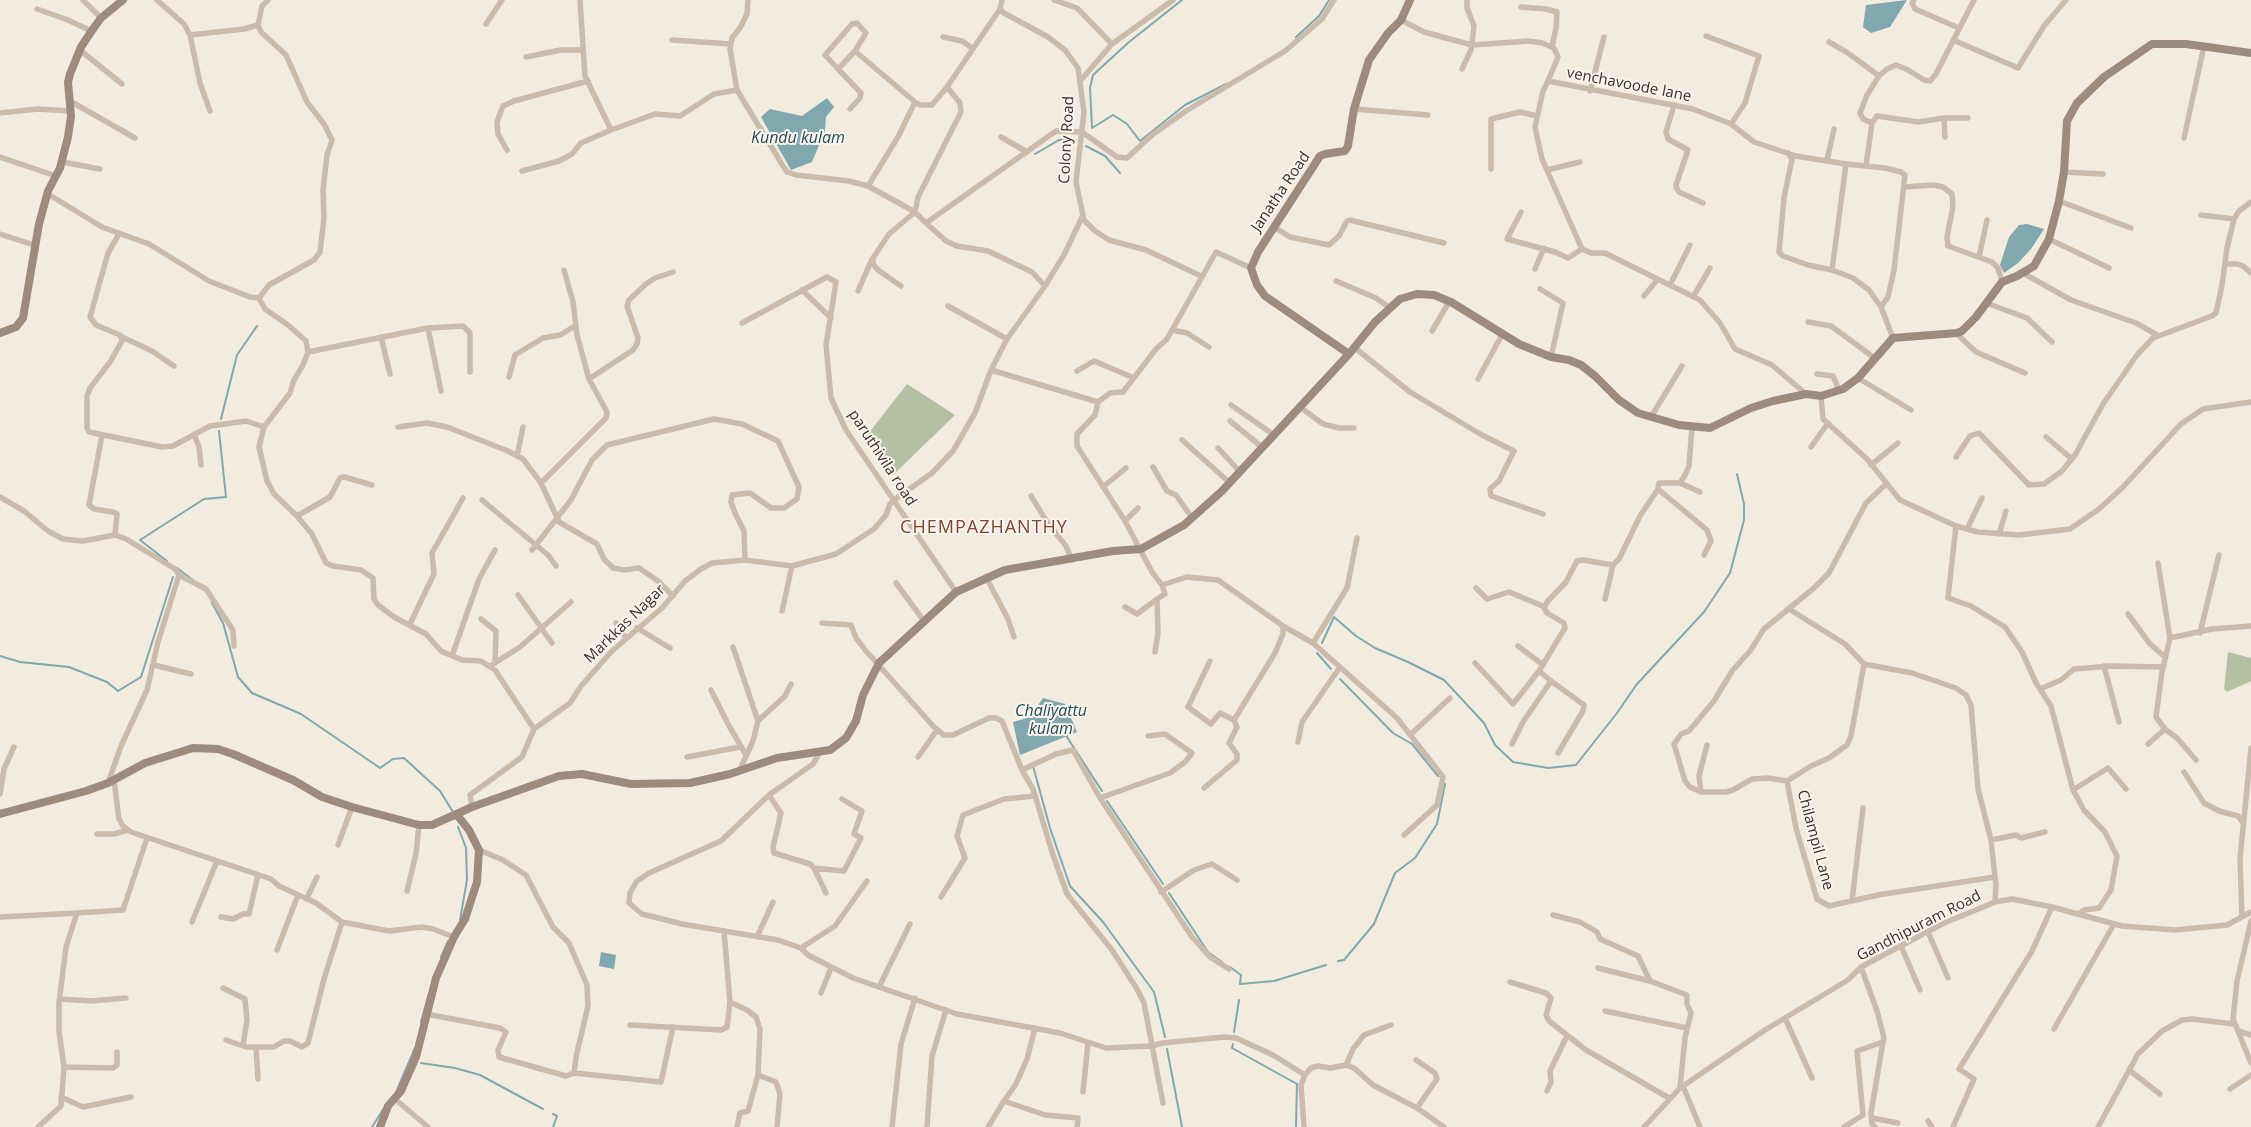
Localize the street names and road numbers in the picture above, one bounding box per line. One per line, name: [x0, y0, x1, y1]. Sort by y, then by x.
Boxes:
street label: venchavoode lane: [1565, 64, 1693, 106]
street label: Colony Road: [1056, 96, 1078, 184]
street label: Janatha Road: [1248, 149, 1314, 235]
street label: paruthivila road: [844, 406, 920, 510]
street label: Markkas Nagar: [581, 581, 669, 667]
street label: Chilampil Lane: [1793, 788, 1837, 892]
street label: Gandhipuram Road: [1854, 887, 1984, 965]

